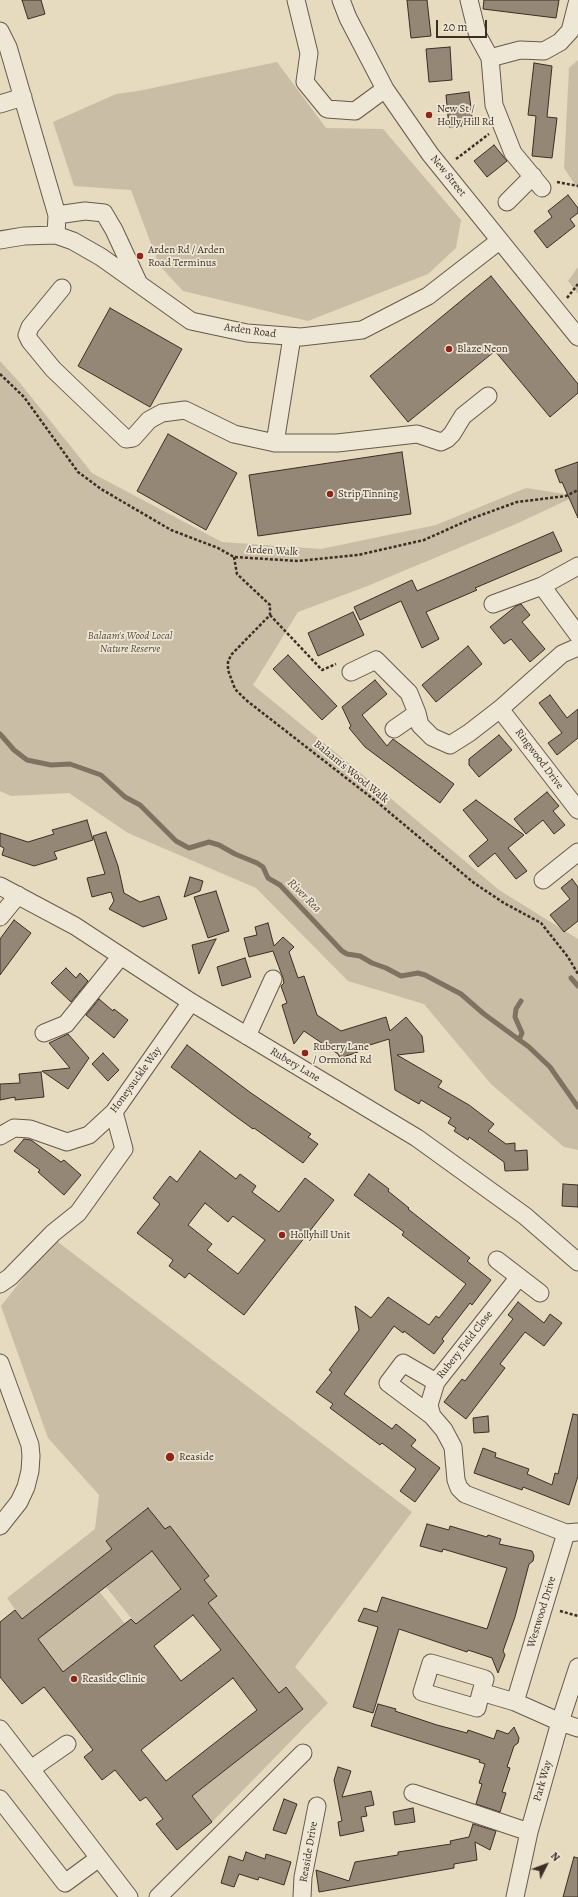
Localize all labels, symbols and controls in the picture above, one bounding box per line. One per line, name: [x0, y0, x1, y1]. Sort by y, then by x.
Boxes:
scale bar: [438, 12, 489, 38]
text: 20 m: [443, 19, 467, 35]
place label: New St / Holly Hill Rd: [437, 102, 494, 128]
marker: New St / Holly Hill Rd: [424, 110, 434, 120]
street label: New Street: [427, 153, 469, 199]
place label: Arden Rd / Arden Road Terminus: [148, 243, 225, 269]
marker: Arden Rd / Arden Road Terminus: [135, 251, 145, 261]
street label: Arden Road: [223, 321, 277, 341]
place label: Blaze Neon: [457, 342, 508, 356]
marker: Blaze Neon: [444, 344, 454, 354]
place label: Strip Tinning: [338, 487, 398, 501]
marker: Strip Tinning: [325, 489, 335, 499]
street label: Arden Walk: [246, 543, 298, 559]
park label: Balaam's Wood Local Nature Reserve: [87, 629, 173, 655]
street label: Ringwood Drive: [512, 726, 566, 792]
street label: Balaam's Wood Walk: [311, 738, 391, 806]
water label: River Rea: [284, 876, 324, 916]
place label: Rubery Lane / Ormond Rd: [313, 1040, 372, 1066]
street label: Honeysuckle Way: [107, 1044, 165, 1116]
street label: Rubery Lane: [268, 1045, 322, 1085]
marker: Rubery Lane / Ormond Rd: [300, 1048, 310, 1058]
place label: Hollyhill Unit: [290, 1228, 350, 1242]
marker: Hollyhill Unit: [277, 1230, 287, 1240]
street label: Rubery Field Close: [434, 1308, 496, 1382]
place label: Reaside: [179, 1450, 214, 1464]
marker: Reaside: [164, 1451, 176, 1463]
street label: Westwood Drive: [525, 1575, 559, 1649]
place label: Reaside Clinic: [82, 1672, 145, 1686]
marker: Reaside Clinic: [69, 1674, 79, 1684]
street label: Park Way: [531, 1759, 555, 1803]
street label: Reaside Drive: [297, 1820, 321, 1884]
north arrow: [526, 1845, 566, 1885]
text: N: [547, 1849, 564, 1865]

